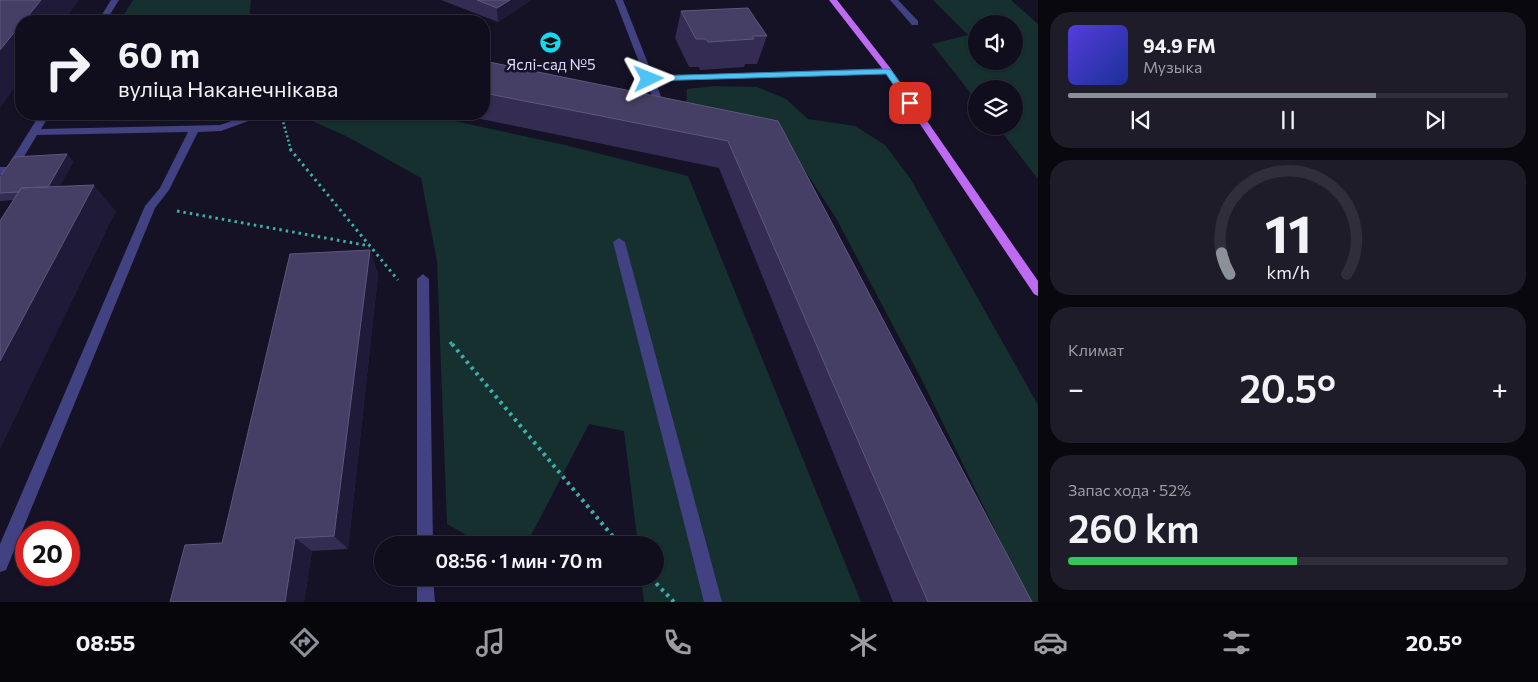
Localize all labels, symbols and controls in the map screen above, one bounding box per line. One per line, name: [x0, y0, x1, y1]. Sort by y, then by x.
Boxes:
map controls: [968, 15, 1023, 135]
button: sound: [968, 15, 1023, 70]
school or university icon: Яслі-сад №5: [539, 30, 563, 54]
text: 60 m: [118, 32, 200, 75]
text: 94.9 FM: [1143, 34, 1216, 57]
icon: right: [35, 35, 100, 100]
position arrow: [622, 52, 674, 104]
place label: Яслі-сад №5: [506, 55, 596, 73]
text: Музыка: [1143, 57, 1202, 76]
text: вуліца Наканечнікава: [118, 75, 338, 102]
button: layers: [968, 80, 1023, 135]
pin: [889, 82, 931, 124]
icon: arrive: [896, 89, 924, 117]
icon: previous: [1127, 106, 1155, 134]
icon: pause: [1274, 106, 1302, 134]
icon: next: [1421, 106, 1449, 134]
text: 11: [1264, 200, 1312, 264]
text: km/h: [1266, 261, 1310, 283]
text: Климат: [1068, 340, 1124, 359]
text: 20.5°: [1240, 364, 1336, 411]
text: −: [1068, 371, 1084, 405]
text: +: [1492, 371, 1508, 405]
text: Запас хода · 52%: [1068, 480, 1191, 499]
text: 260 km: [1068, 504, 1199, 551]
speed limit sign: 20: [15, 521, 80, 586]
text: 08:56 · 1 мин · 70 m: [436, 549, 602, 572]
icon: directions: [287, 625, 322, 660]
icon: music: [473, 625, 508, 660]
icon: phone: [660, 625, 695, 660]
icon: climate: [846, 625, 881, 660]
icon: car: [1033, 625, 1068, 660]
icon: filters: [1219, 625, 1254, 660]
text: 08:55: [76, 629, 135, 656]
text: 20.5°: [1406, 629, 1462, 656]

